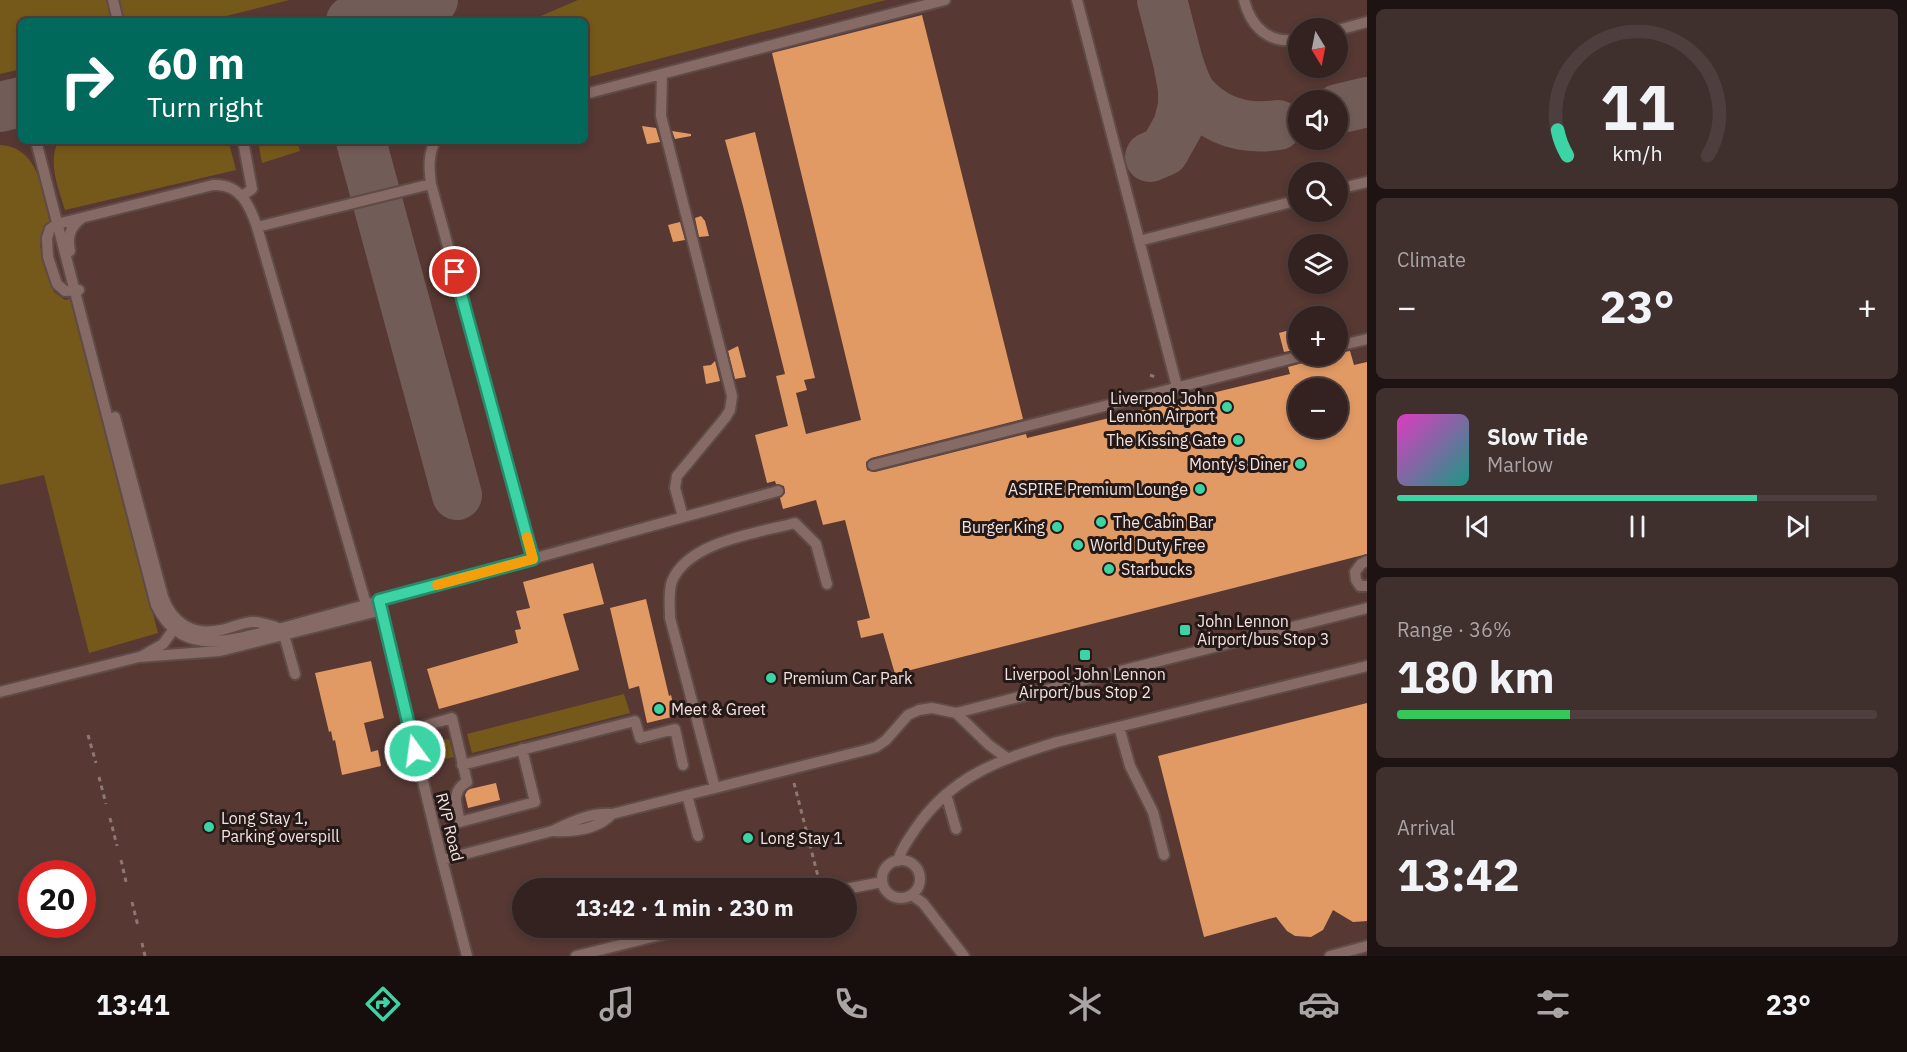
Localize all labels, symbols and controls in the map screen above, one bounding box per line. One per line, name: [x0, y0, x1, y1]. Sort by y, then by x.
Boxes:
north arrow: [1288, 18, 1348, 78]
map controls: [1288, 18, 1348, 438]
text: 60 m: [147, 36, 245, 91]
icon: right: [48, 42, 126, 120]
text: 11: [1600, 66, 1674, 147]
text: Turn right: [147, 89, 264, 124]
button: sound: [1288, 90, 1348, 150]
text: km/h: [1612, 140, 1662, 168]
button: search: [1288, 162, 1348, 222]
button: layers: [1288, 234, 1348, 294]
pin: [429, 246, 480, 297]
text: Climate: [1397, 246, 1466, 273]
icon: arrive: [438, 255, 471, 288]
text: 23°: [1599, 277, 1675, 335]
text: −: [1397, 285, 1417, 328]
text: +: [1857, 285, 1877, 328]
button: +: [1288, 306, 1348, 366]
button: −: [1288, 378, 1348, 438]
place label: Liverpool John Lennon Airport: [1108, 388, 1215, 426]
marker: Liverpool John Lennon Airport: [1220, 400, 1234, 414]
text: Slow Tide: [1487, 422, 1588, 451]
place label: The Kissing Gate: [1106, 430, 1226, 450]
marker: The Kissing Gate: [1231, 433, 1245, 447]
text: Marlow: [1487, 451, 1553, 478]
place label: Monty's Diner: [1189, 454, 1288, 474]
marker: Monty's Diner: [1293, 457, 1307, 471]
place label: ASPIRE Premium Lounge: [1008, 479, 1188, 499]
marker: ASPIRE Premium Lounge: [1193, 482, 1207, 496]
icon: previous: [1461, 510, 1494, 543]
icon: pause: [1621, 510, 1654, 543]
icon: next: [1781, 510, 1814, 543]
place label: The Cabin Bar: [1113, 512, 1213, 532]
marker: The Cabin Bar: [1094, 515, 1108, 529]
place label: Burger King: [961, 517, 1046, 537]
marker: Burger King: [1050, 520, 1064, 534]
place label: World Duty Free: [1090, 535, 1206, 555]
marker: World Duty Free: [1071, 538, 1085, 552]
place label: Starbucks: [1121, 559, 1193, 579]
marker: Starbucks: [1102, 562, 1116, 576]
place label: John Lennon Airport/bus Stop 3: [1197, 611, 1329, 649]
text: Range · 36%: [1397, 616, 1512, 643]
marker: John Lennon Airport/bus Stop 3: [1178, 623, 1192, 637]
text: 180 km: [1397, 647, 1555, 705]
marker: Liverpool John Lennon Airport/bus Stop 2: [1078, 648, 1092, 662]
place label: Liverpool John Lennon Airport/bus Stop 2: [1004, 664, 1166, 702]
place label: Premium Car Park: [783, 668, 913, 688]
marker: Premium Car Park: [764, 671, 778, 685]
place label: Meet & Greet: [671, 699, 766, 719]
marker: Meet & Greet: [652, 702, 666, 716]
position arrow: [383, 719, 447, 783]
street label: RVP Road: [432, 791, 468, 863]
place label: Long Stay 1, Parking overspill: [221, 808, 340, 846]
text: Arrival: [1397, 814, 1455, 841]
marker: Long Stay 1, Parking overspill: [202, 820, 216, 834]
place label: Long Stay 1: [760, 828, 843, 848]
marker: Long Stay 1: [741, 831, 755, 845]
text: 13:42: [1397, 845, 1520, 903]
speed limit sign: 20: [18, 860, 96, 938]
text: 13:42 · 1 min · 230 m: [575, 893, 794, 922]
icon: directions: [362, 983, 404, 1025]
icon: music: [596, 983, 638, 1025]
icon: phone: [830, 983, 872, 1025]
icon: climate: [1064, 983, 1106, 1025]
icon: car: [1298, 983, 1340, 1025]
icon: filters: [1532, 983, 1574, 1025]
text: 13:41: [96, 987, 170, 1022]
text: 23°: [1766, 987, 1811, 1022]

